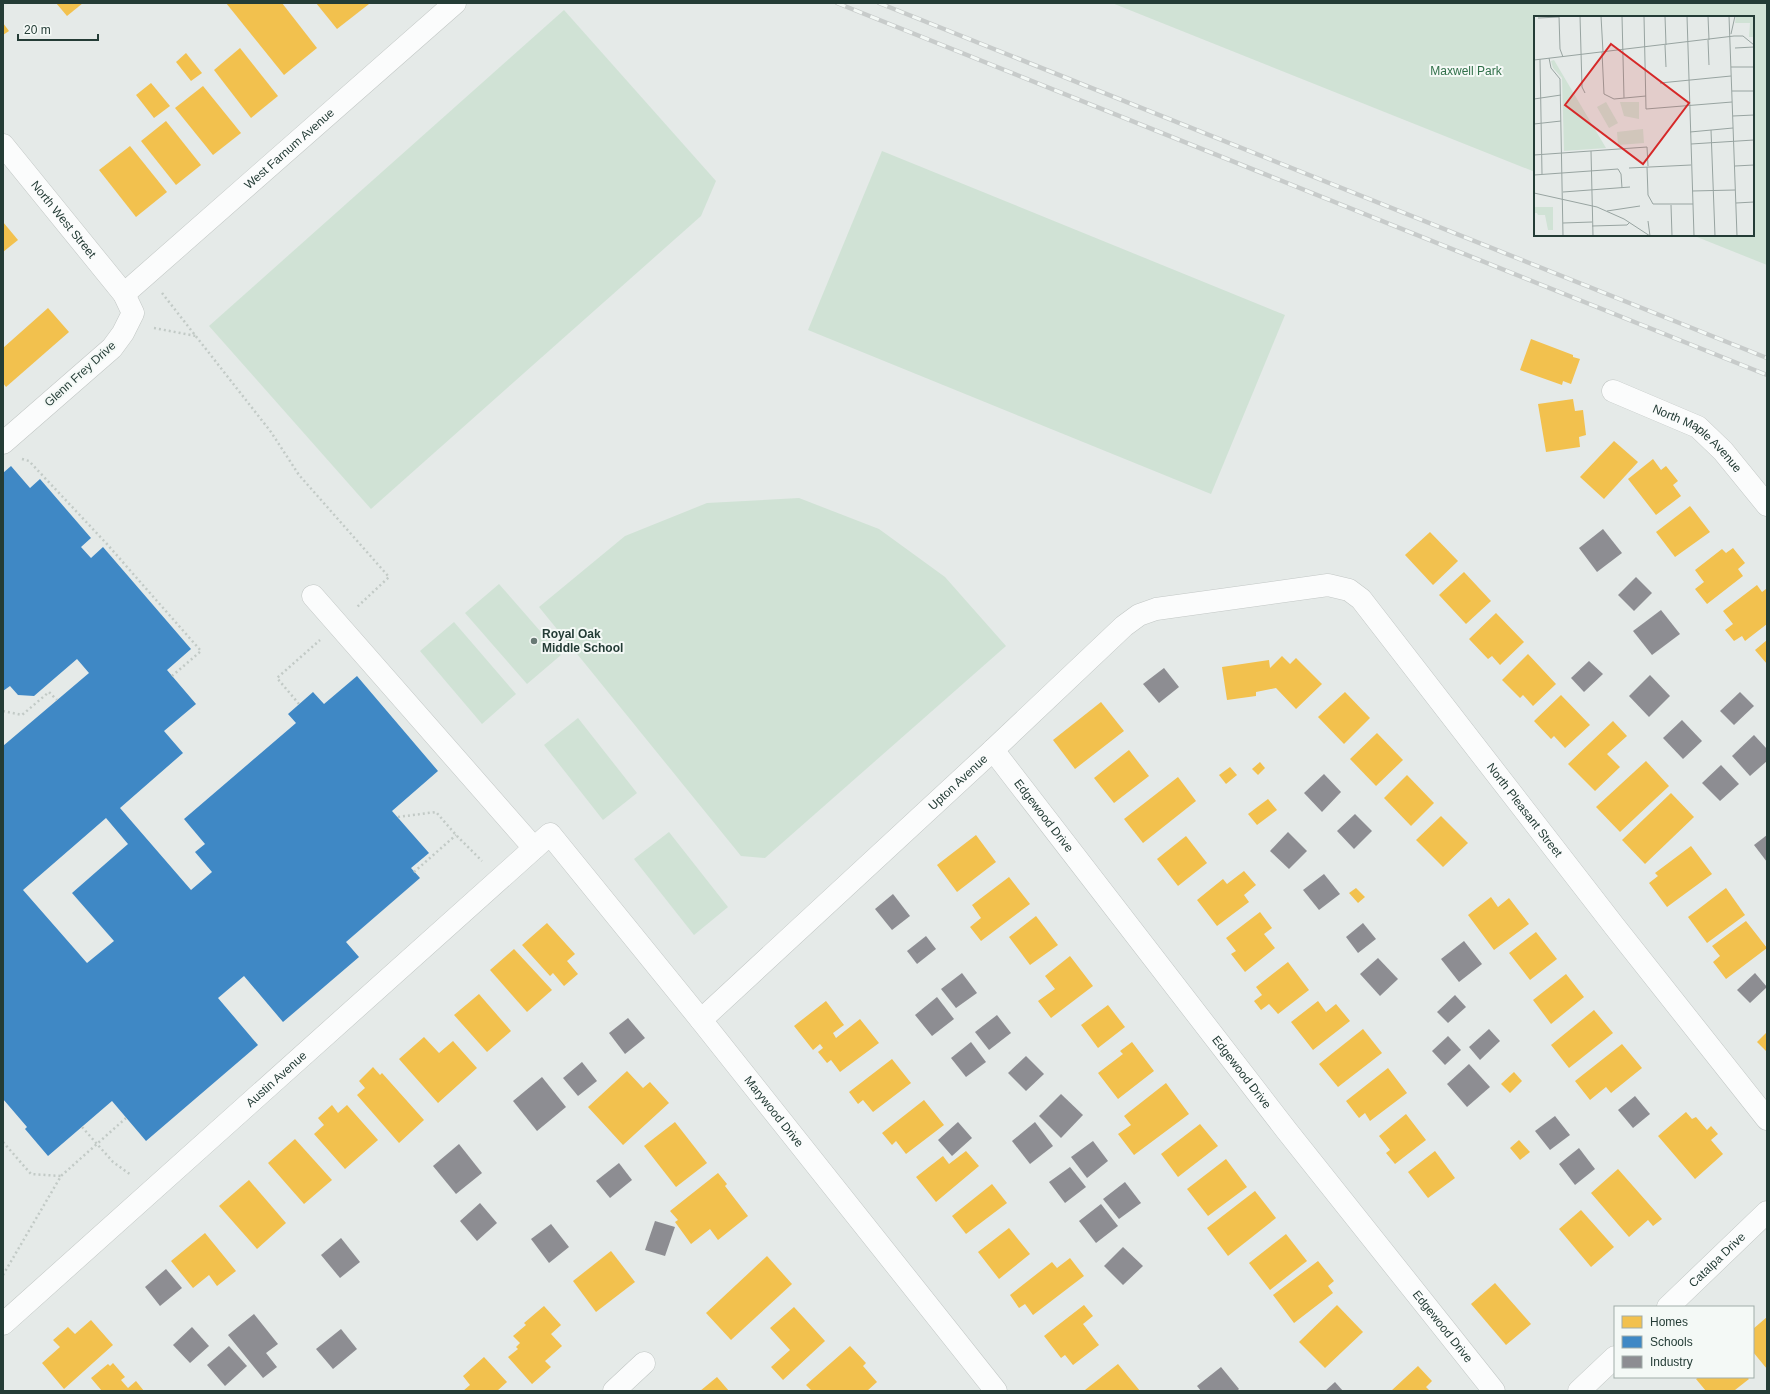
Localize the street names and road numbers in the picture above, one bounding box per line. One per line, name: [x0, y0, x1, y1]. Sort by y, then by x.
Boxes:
street label: West Farnum Avenue: [241, 105, 337, 192]
street label: North West Street: [28, 178, 99, 261]
street label: Glenn Frey Drive: [42, 338, 119, 410]
street label: North Maple Avenue: [1650, 402, 1745, 475]
street label: Upton Avenue: [926, 751, 991, 813]
street label: North Pleasant Street: [1484, 760, 1566, 860]
street label: Edgewood Drive: [1011, 777, 1076, 855]
street label: Edgewood Drive: [1209, 1033, 1274, 1112]
street label: Austin Avenue: [243, 1048, 310, 1110]
street label: Marywood Drive: [741, 1073, 807, 1150]
street label: Catalpa Drive: [1686, 1229, 1748, 1290]
street label: Edgewood Drive: [1410, 1288, 1476, 1365]

